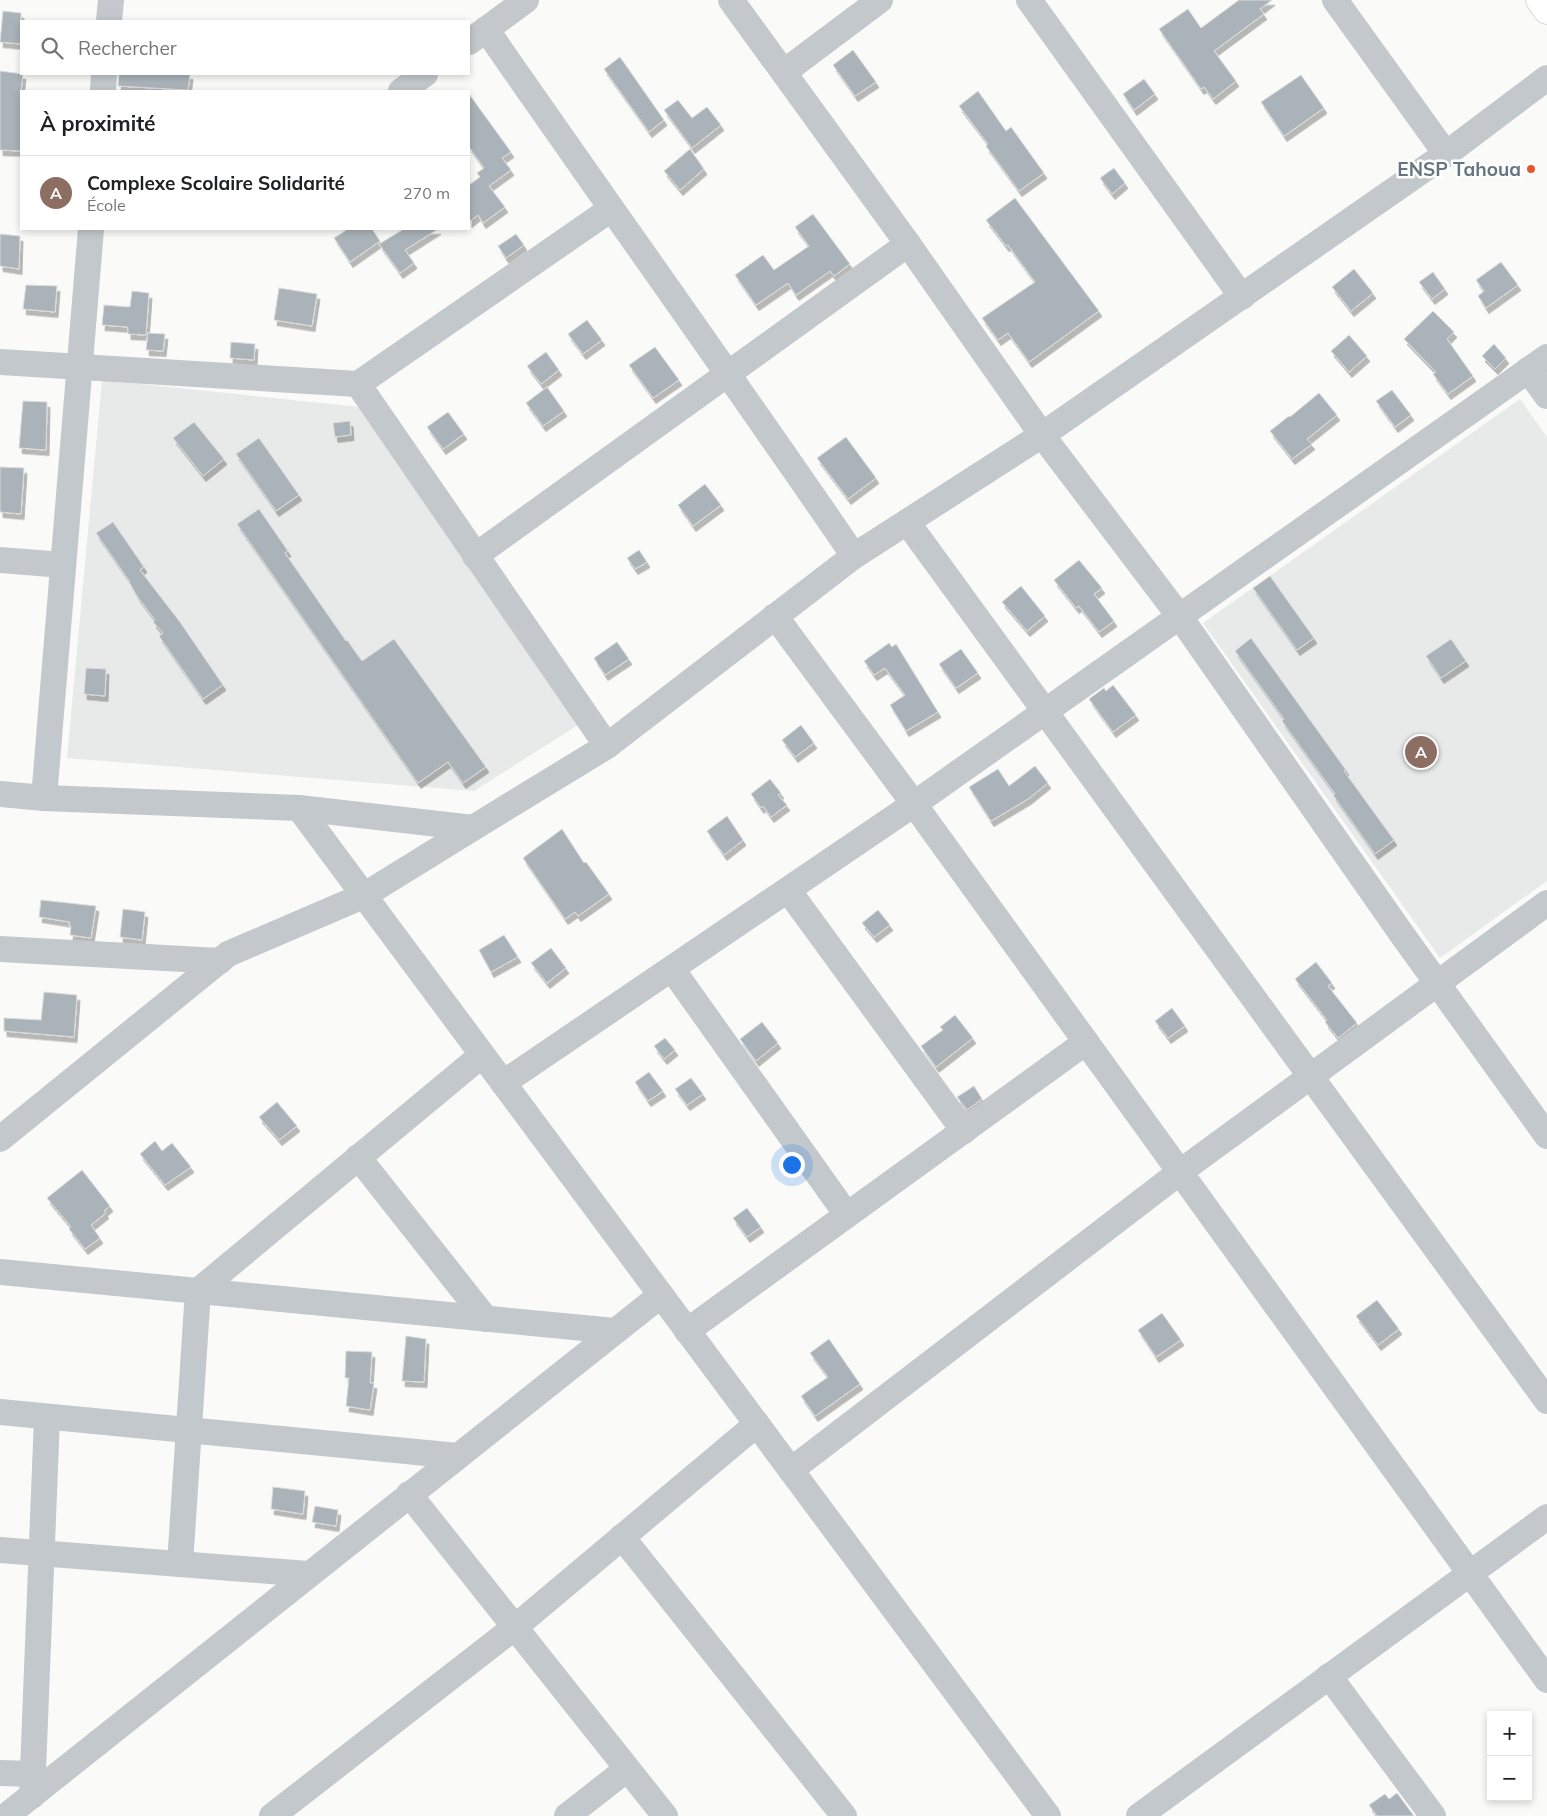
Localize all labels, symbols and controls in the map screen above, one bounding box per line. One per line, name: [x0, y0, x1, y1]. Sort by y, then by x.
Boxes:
search box: [20, 20, 470, 75]
icon: search: [38, 34, 66, 62]
text: Rechercher: [78, 36, 177, 60]
text: À proximité: [40, 110, 156, 136]
place label: ENSP Tahoua: [1397, 157, 1521, 181]
marker: ENSP Tahoua: [1525, 163, 1537, 175]
text: Complexe Scolaire Solidarité: [87, 171, 345, 195]
text: A: [50, 183, 62, 203]
text: 270 m: [403, 183, 450, 203]
text: École: [87, 195, 126, 215]
pin: A: [1405, 733, 1437, 771]
your location: [779, 1152, 805, 1178]
map controls: [1487, 1711, 1532, 1801]
button: +: [1487, 1711, 1532, 1756]
button: −: [1487, 1756, 1532, 1801]

